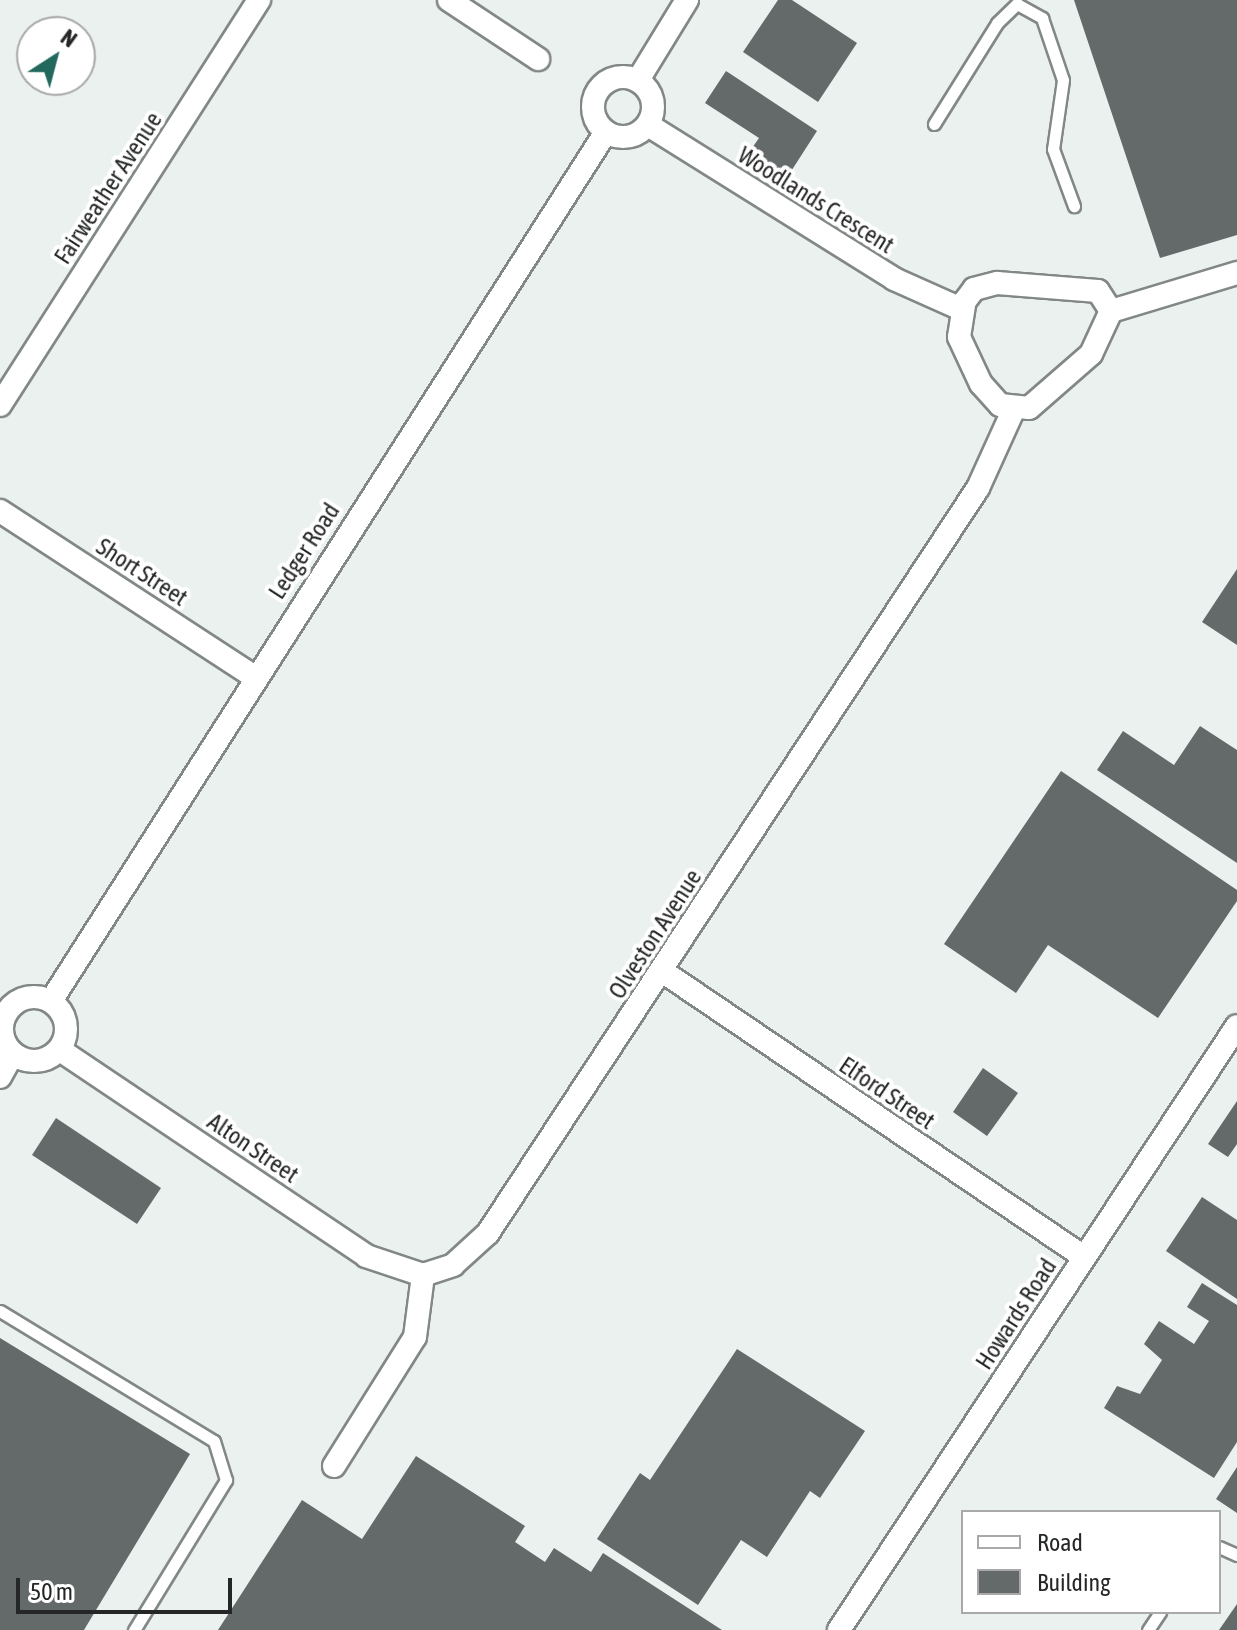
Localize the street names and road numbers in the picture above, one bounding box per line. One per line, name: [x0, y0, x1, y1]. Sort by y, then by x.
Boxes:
street label: Fairweather Avenue: [48, 107, 168, 269]
street label: Woodlands Crescent: [733, 140, 899, 260]
street label: Ledger Road: [262, 498, 346, 604]
street label: Short Street: [91, 532, 193, 612]
street label: Olveston Avenue: [602, 864, 708, 1004]
street label: Elford Street: [834, 1051, 940, 1135]
street label: Alton Street: [202, 1107, 304, 1189]
street label: Howards Road: [970, 1253, 1062, 1375]

